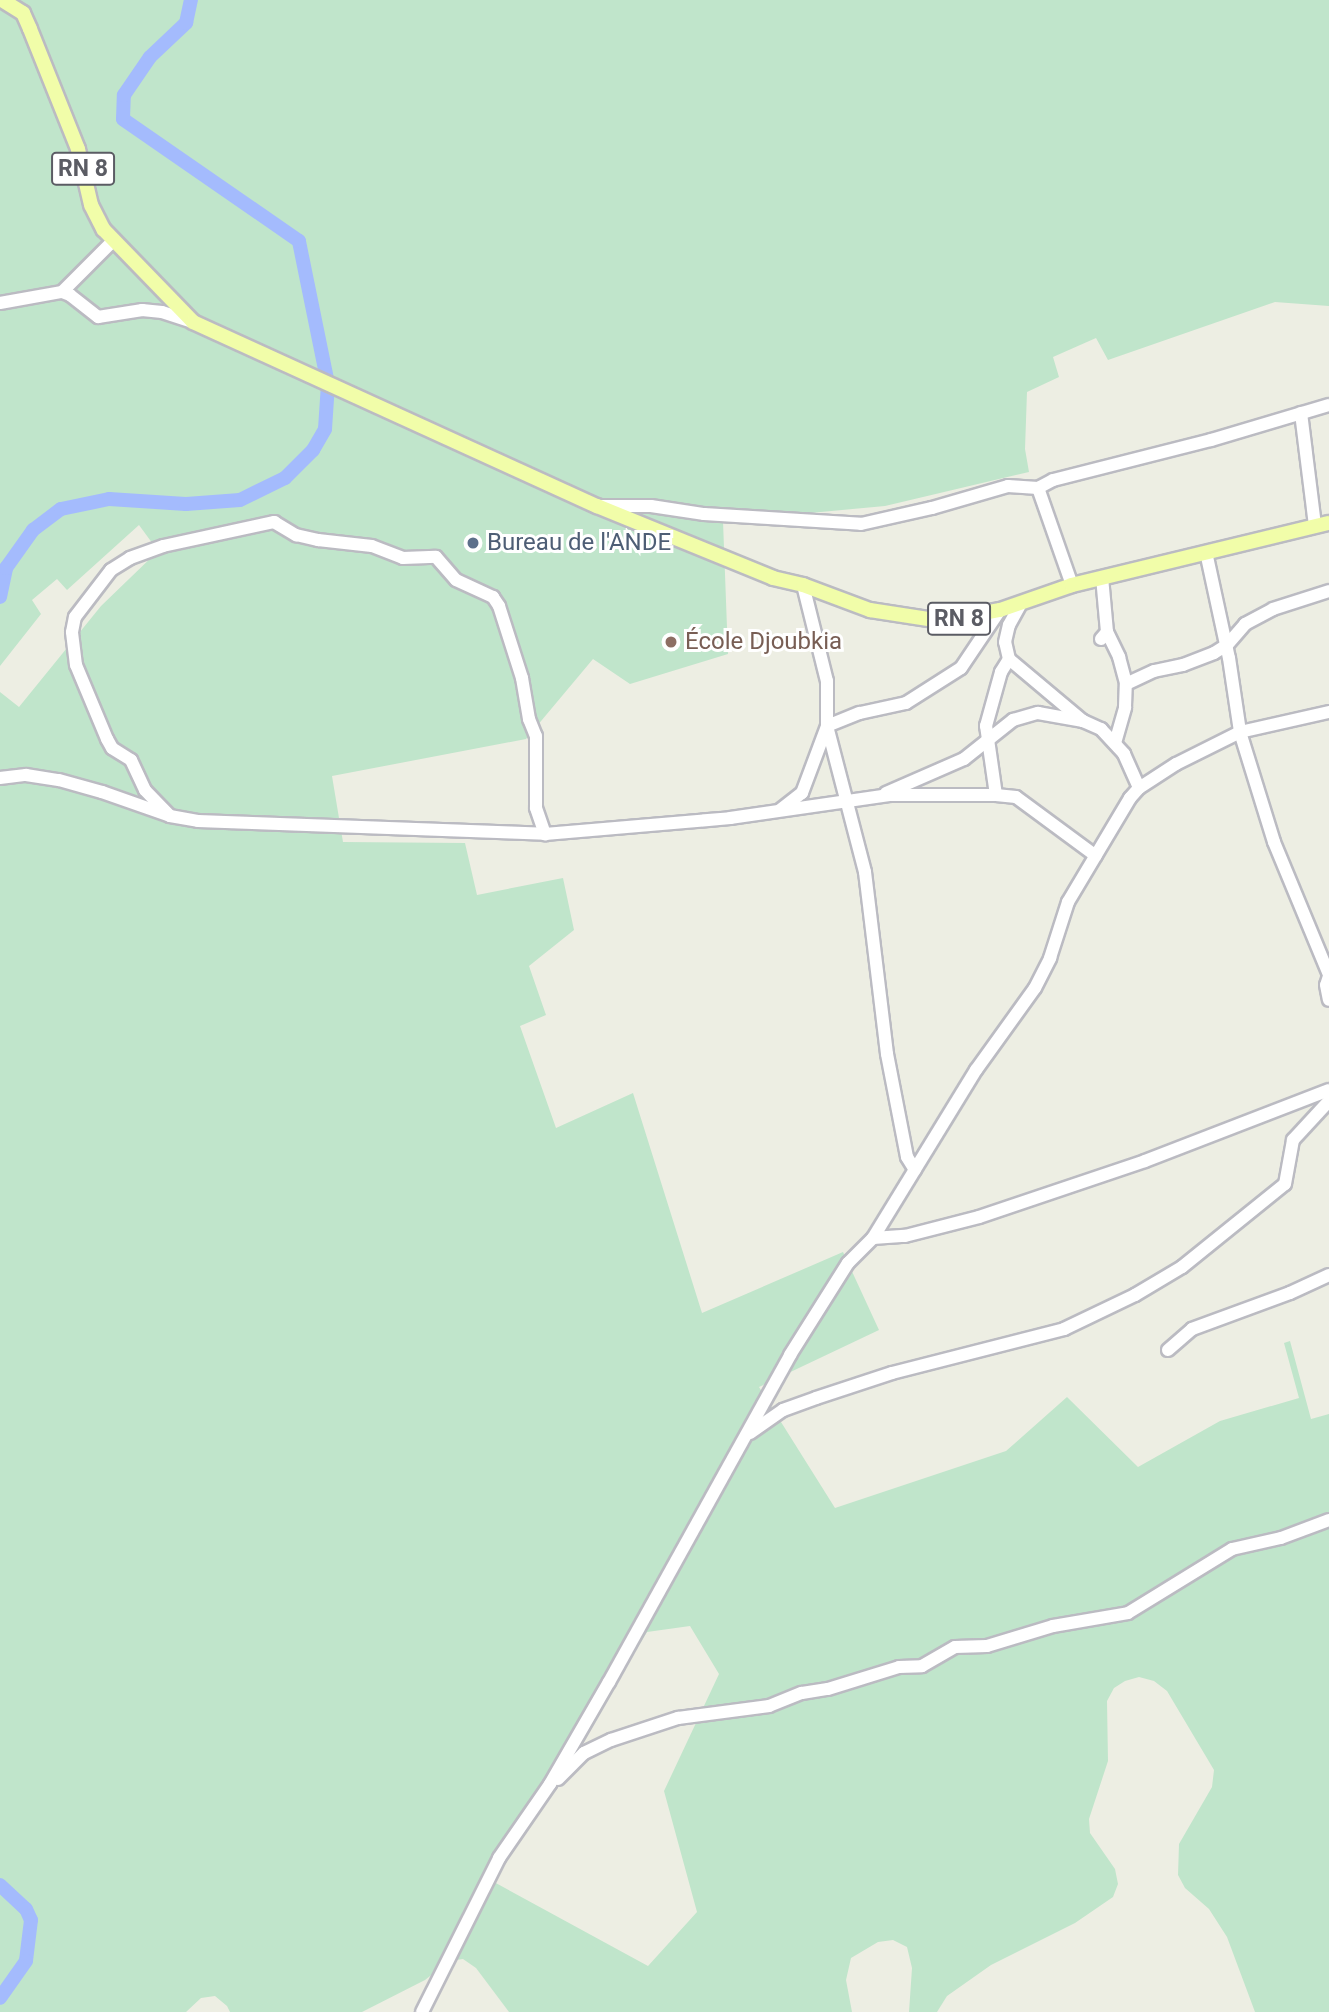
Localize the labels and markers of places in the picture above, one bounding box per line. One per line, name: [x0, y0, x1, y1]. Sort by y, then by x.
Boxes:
place label: Bureau de l'ANDE: [487, 529, 671, 557]
marker: Bureau de l'ANDE: [465, 535, 481, 551]
place label: École Djoubkia: [685, 628, 842, 656]
marker: École Djoubkia: [663, 634, 679, 650]

